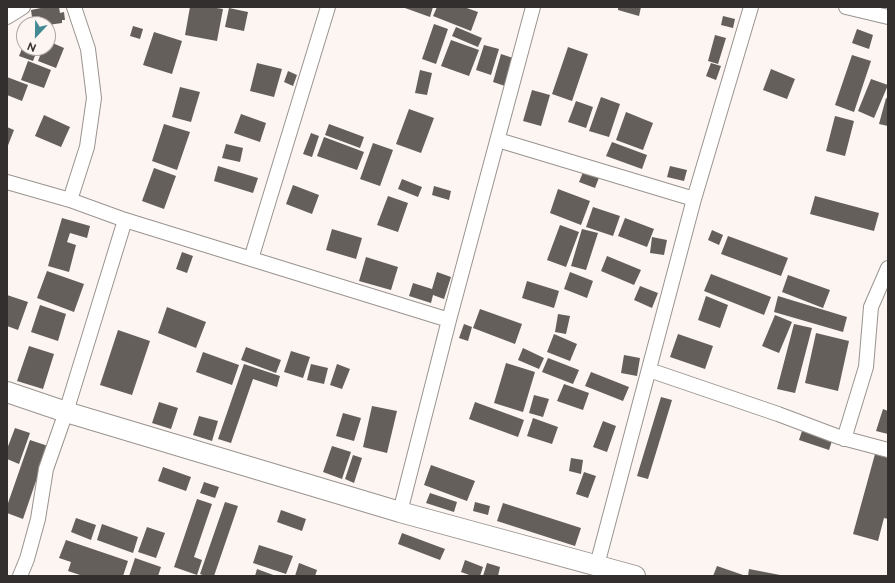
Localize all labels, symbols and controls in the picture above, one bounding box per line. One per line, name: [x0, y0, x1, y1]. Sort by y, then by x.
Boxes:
north arrow: [16, 16, 56, 56]
text: N: [25, 39, 38, 54]

